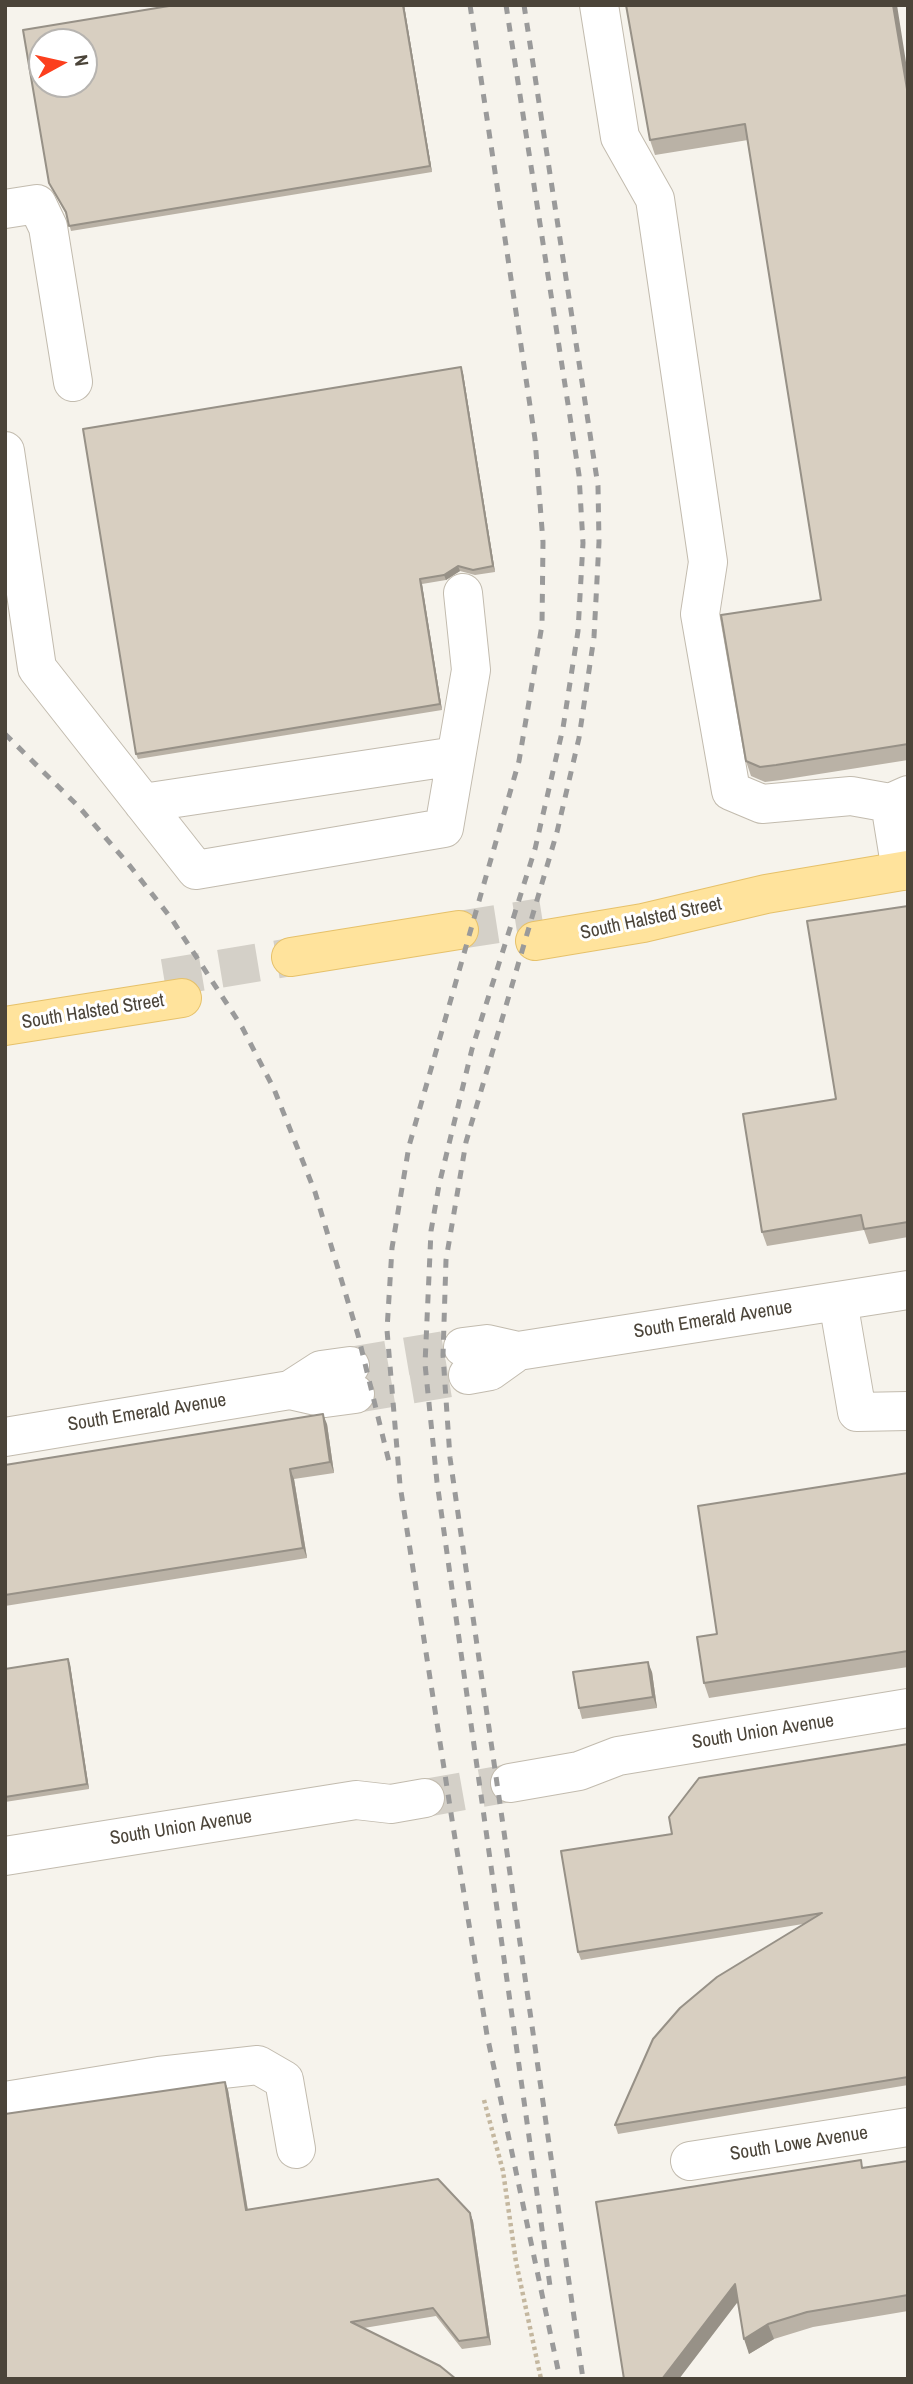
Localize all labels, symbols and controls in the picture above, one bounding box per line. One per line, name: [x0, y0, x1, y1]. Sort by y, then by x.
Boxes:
north arrow: [28, 28, 98, 98]
text: N: [68, 53, 95, 68]
street label: South Halsted Street: [578, 893, 724, 945]
street label: South Halsted Street: [20, 989, 166, 1035]
street label: South Emerald Avenue: [632, 1296, 794, 1344]
street label: South Emerald Avenue: [66, 1389, 228, 1437]
street label: South Union Avenue: [690, 1710, 836, 1754]
street label: South Union Avenue: [108, 1806, 254, 1850]
street label: South Lowe Avenue: [728, 2122, 870, 2166]

